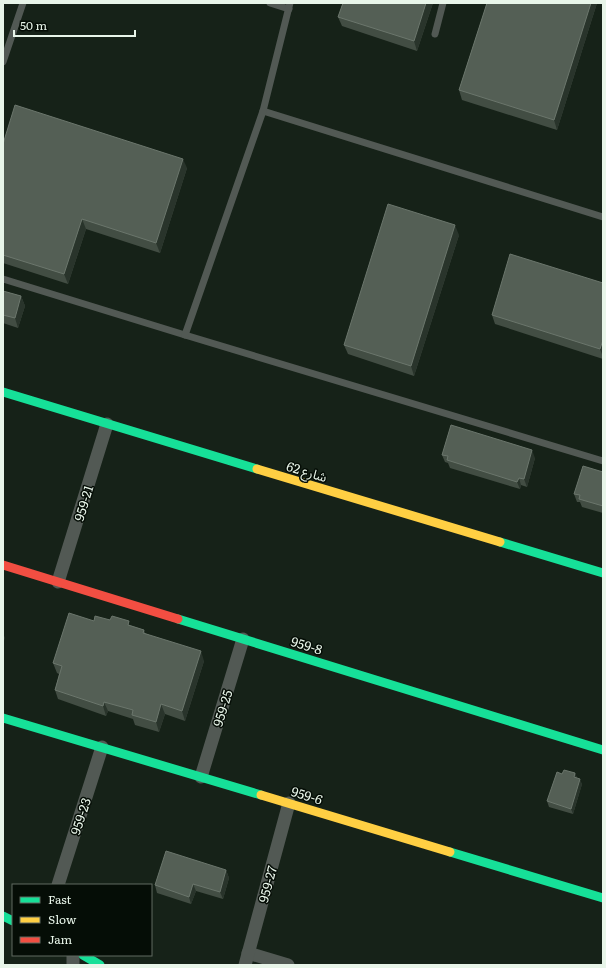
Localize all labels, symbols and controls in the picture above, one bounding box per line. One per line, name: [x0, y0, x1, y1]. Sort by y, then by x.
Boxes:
scale bar: [14, 12, 135, 38]
text: 50 m: [20, 16, 47, 34]
street label: شارع 62: [284, 456, 330, 488]
street label: 959-21: [69, 483, 97, 523]
street label: 959-8: [289, 631, 325, 659]
street label: 959-25: [207, 687, 237, 729]
street label: 959-6: [289, 781, 325, 809]
street label: 959-23: [65, 795, 95, 837]
street label: 959-27: [253, 863, 281, 904]
legend: [12, 884, 152, 956]
text: Fast: [48, 890, 72, 908]
text: Slow: [48, 910, 77, 928]
text: Jam: [48, 930, 73, 948]

